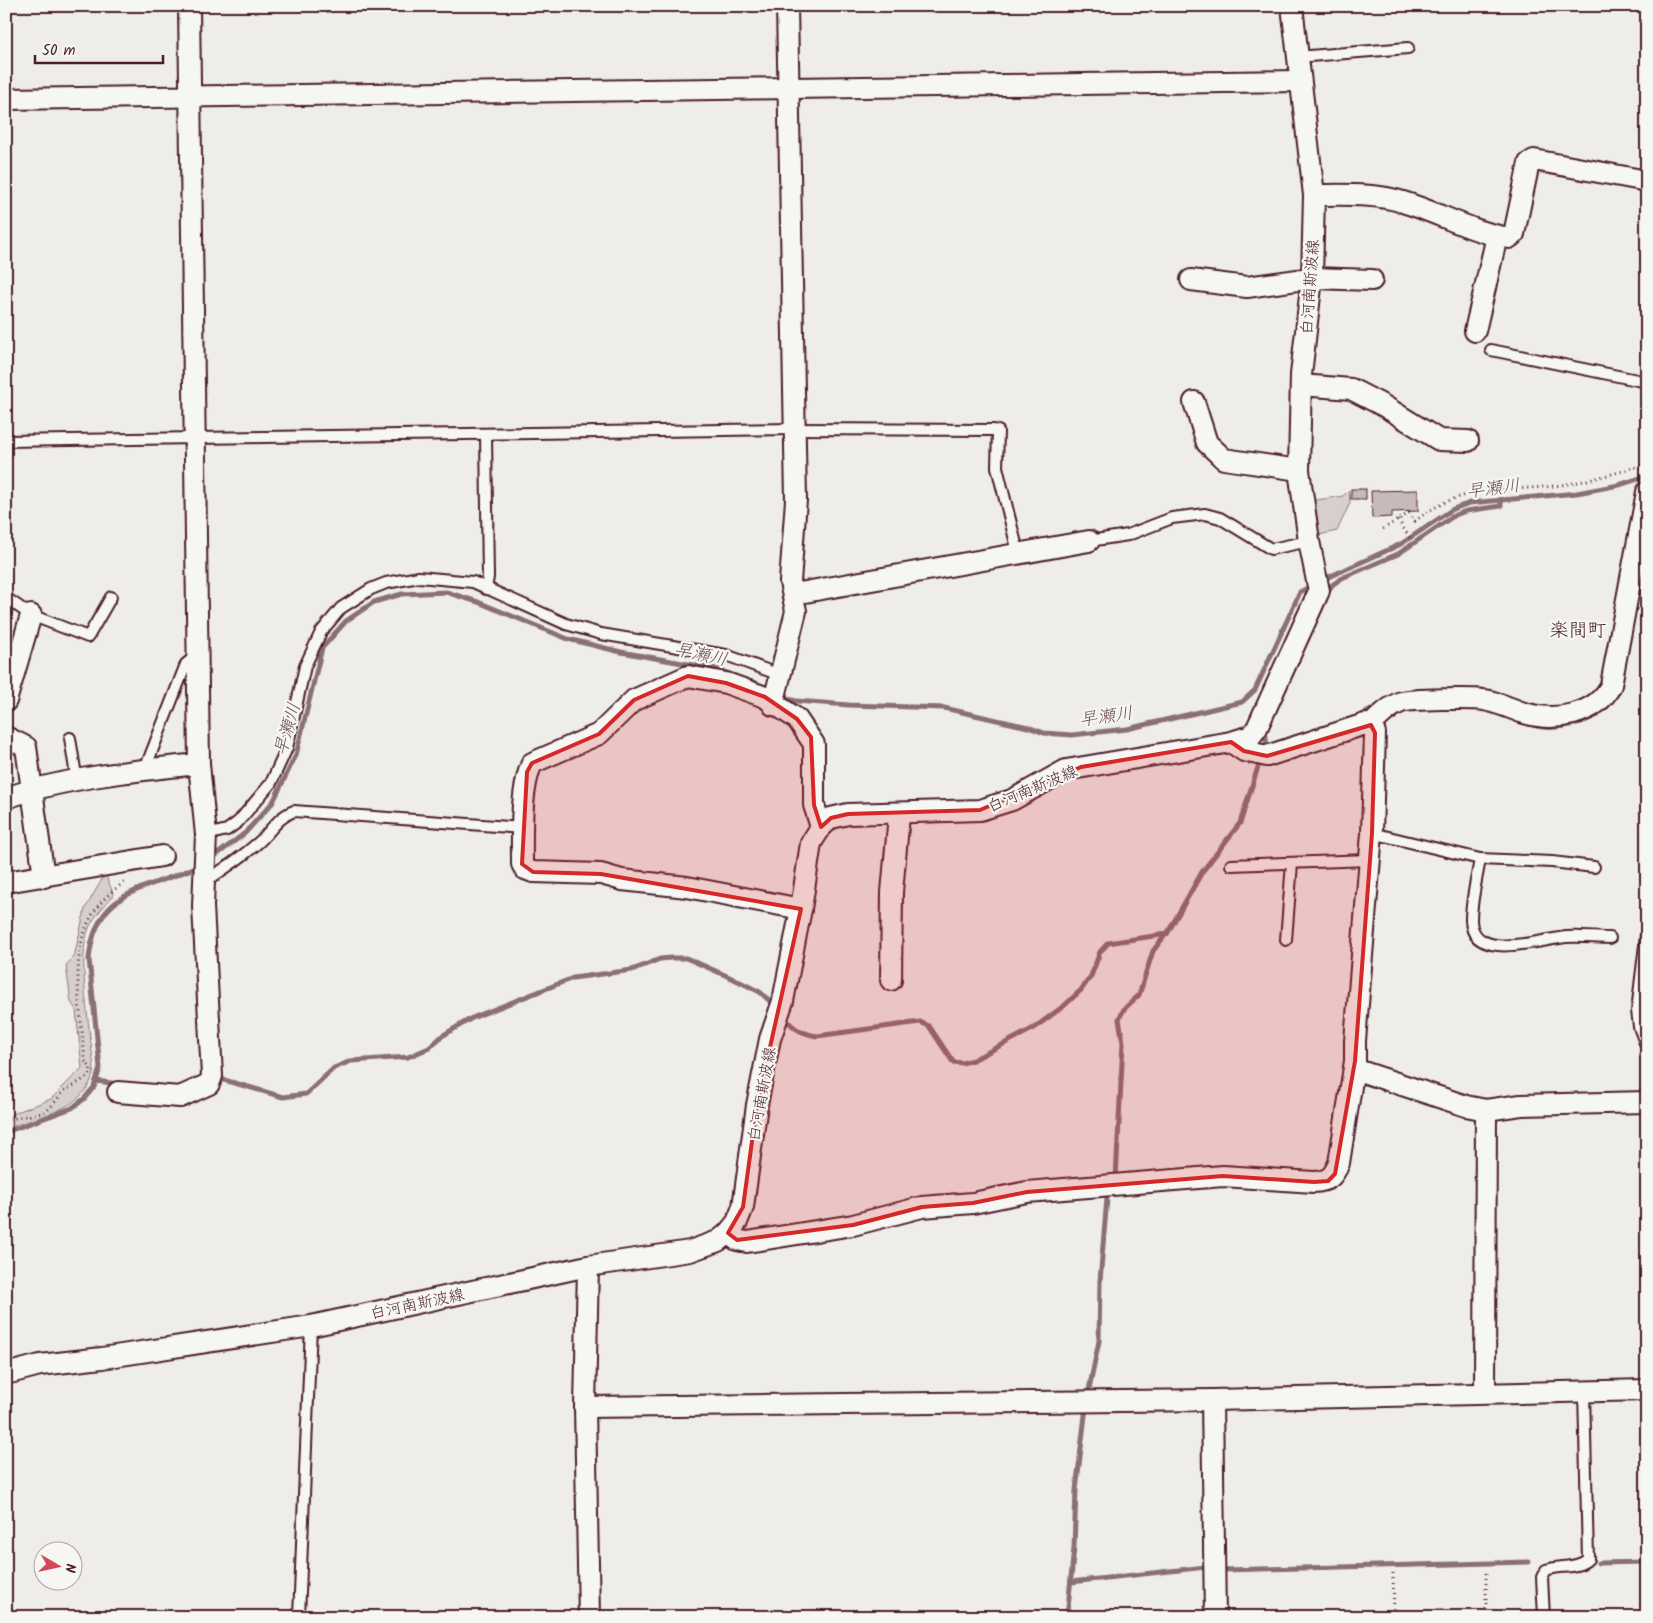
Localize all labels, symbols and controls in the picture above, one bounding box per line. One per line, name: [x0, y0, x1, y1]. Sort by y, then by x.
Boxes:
scale bar: [35, 32, 162, 64]
text: 50 m: [42, 39, 76, 63]
street label: 白河南斯波線: [1295, 238, 1326, 336]
water label: 早瀬川: [1465, 472, 1522, 507]
district label: 楽間町: [1549, 616, 1607, 646]
water label: 早瀬川: [671, 636, 730, 675]
water label: 早瀬川: [267, 699, 310, 759]
water label: 早瀬川: [1077, 699, 1135, 736]
street label: 白河南斯波線: [984, 759, 1082, 820]
street label: 白河南斯波線: [742, 1045, 783, 1144]
street label: 白河南斯波線: [368, 1282, 467, 1327]
north arrow: [32, 1540, 82, 1590]
text: N: [58, 1562, 81, 1574]

